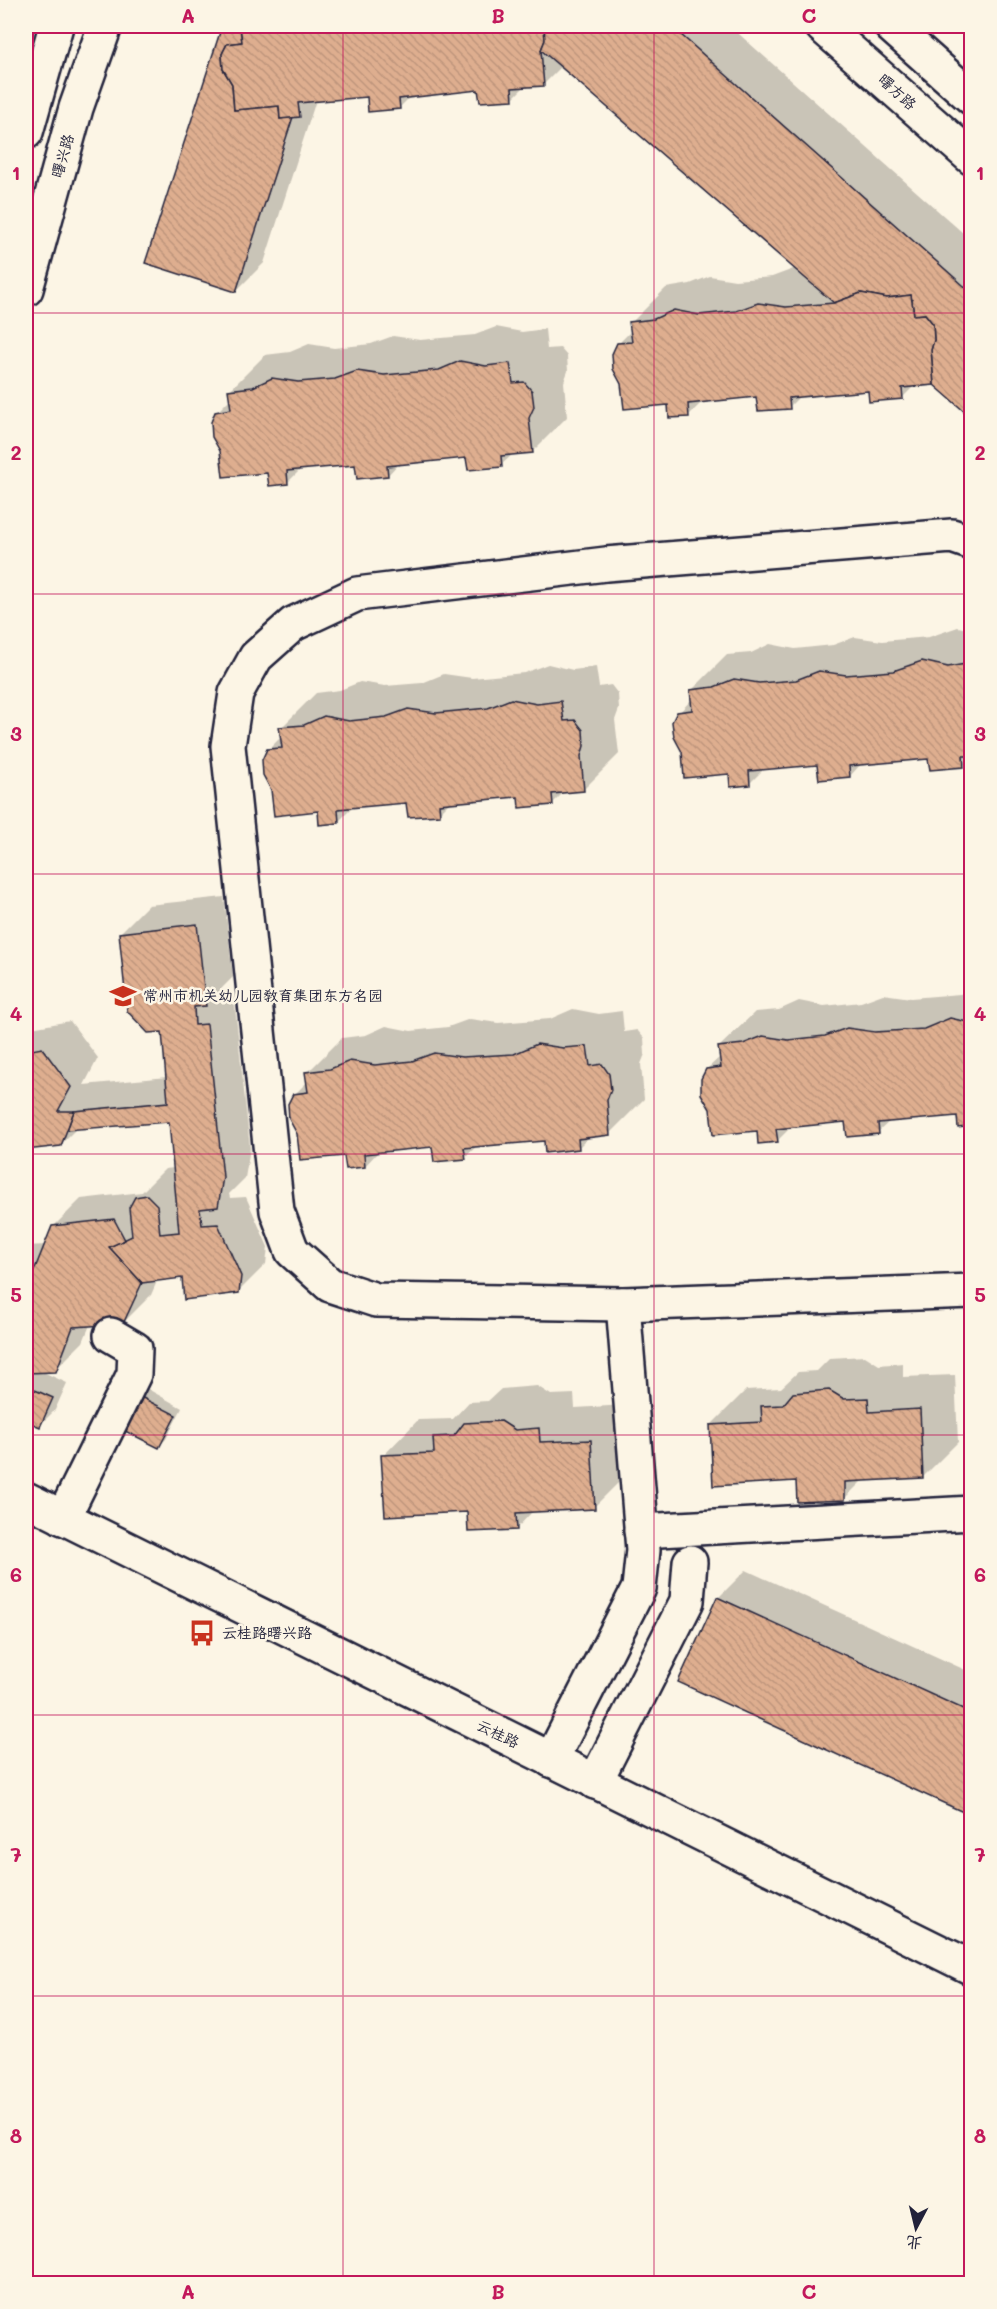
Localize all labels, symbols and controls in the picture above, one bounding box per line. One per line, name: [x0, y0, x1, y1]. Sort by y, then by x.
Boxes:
text: A: [181, 2, 195, 28]
text: B: [491, 2, 505, 28]
text: C: [802, 2, 817, 28]
street label: 曙方路: [874, 69, 921, 114]
street label: 曙兴路: [46, 131, 78, 180]
text: 1: [12, 159, 20, 185]
text: 1: [976, 159, 984, 185]
text: 2: [10, 439, 22, 465]
text: 2: [974, 439, 986, 465]
text: 3: [10, 720, 22, 746]
text: 3: [974, 720, 986, 746]
school or university icon: 常州市机关幼儿园教育集团东方名园: [108, 981, 138, 1011]
place label: 常州市机关幼儿园教育集团东方名园: [143, 985, 383, 1005]
text: 4: [10, 1000, 23, 1026]
text: 4: [974, 1000, 987, 1026]
text: 5: [10, 1281, 22, 1307]
text: 5: [974, 1281, 986, 1307]
text: 6: [10, 1561, 22, 1587]
text: 6: [974, 1561, 986, 1587]
bus stop icon: 云桂路曙兴路: [187, 1618, 217, 1648]
place label: 云桂路曙兴路: [222, 1622, 312, 1642]
street label: 云桂路: [474, 1714, 523, 1752]
text: 7: [10, 1841, 22, 1867]
text: 7: [974, 1841, 986, 1867]
text: 8: [10, 2122, 22, 2148]
text: 8: [974, 2122, 986, 2148]
north arrow: [886, 2198, 946, 2258]
text: 北: [905, 2232, 923, 2255]
text: A: [181, 2278, 195, 2304]
text: B: [491, 2278, 505, 2304]
text: C: [802, 2278, 817, 2304]

